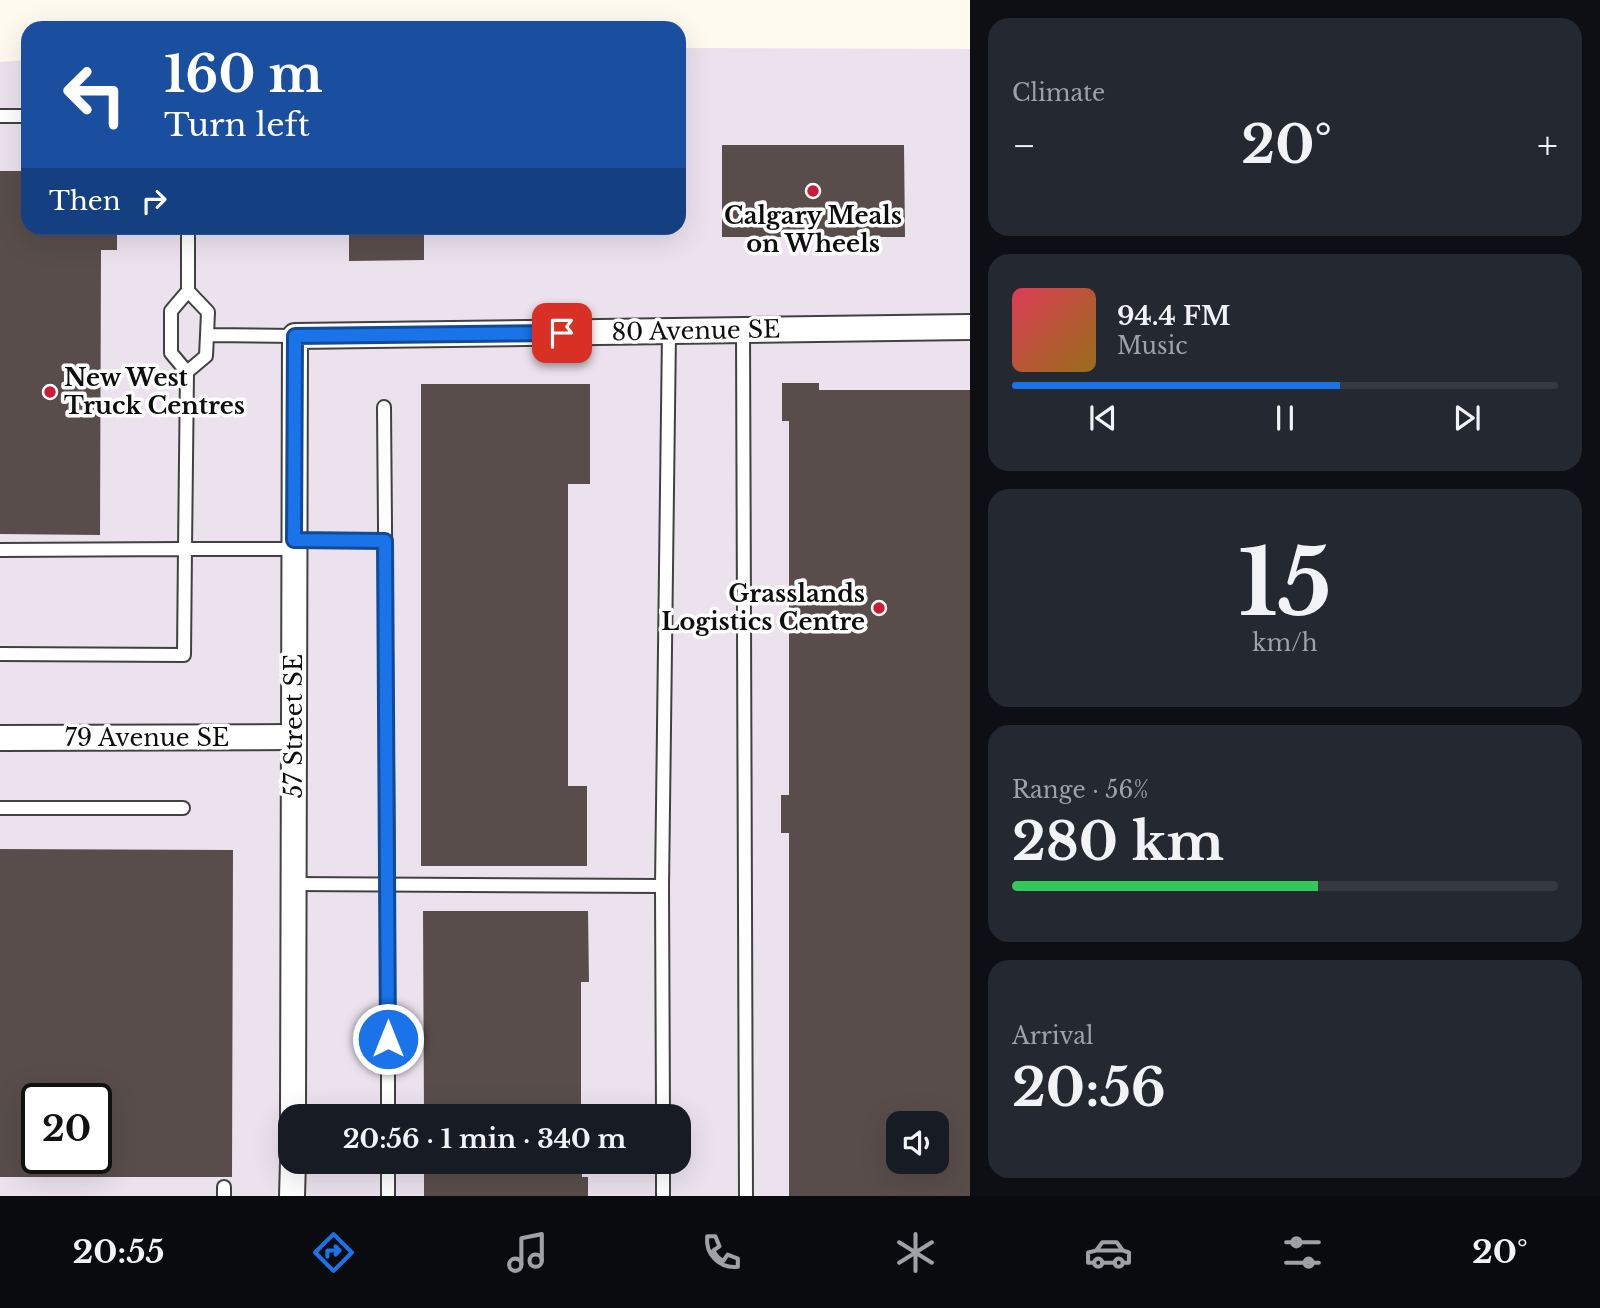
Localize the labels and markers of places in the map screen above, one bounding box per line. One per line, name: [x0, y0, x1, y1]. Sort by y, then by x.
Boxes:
marker: Calgary Meals on Wheels: [805, 183, 821, 199]
place label: Calgary Meals on Wheels: [724, 201, 902, 258]
pin: [532, 303, 592, 363]
place label: New West Truck Centres: [64, 363, 245, 420]
marker: New West Truck Centres: [42, 384, 58, 400]
place label: Grasslands Logistics Centre: [661, 579, 865, 636]
marker: Grasslands Logistics Centre: [871, 600, 887, 616]

